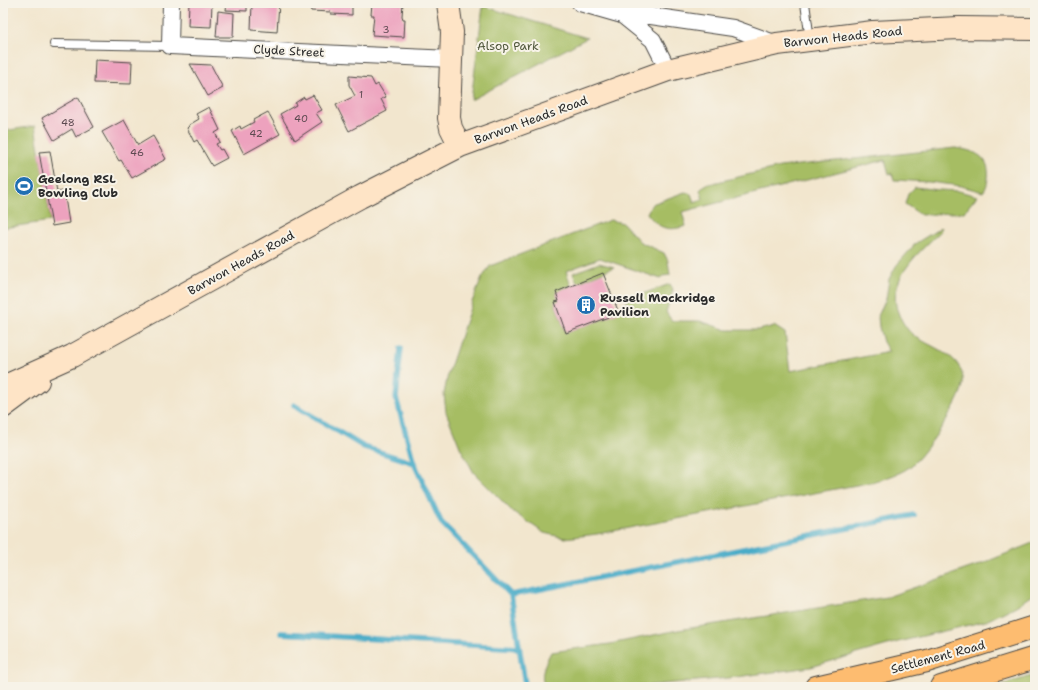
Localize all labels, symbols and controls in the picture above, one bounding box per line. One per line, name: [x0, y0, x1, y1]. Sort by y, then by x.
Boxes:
house number: 3: [383, 23, 390, 36]
street label: Barwon Heads Road: [783, 23, 903, 51]
park label: Alsop Park: [477, 38, 539, 54]
street label: Clyde Street: [253, 41, 325, 61]
house number: 1: [359, 88, 363, 101]
street label: Barwon Heads Road: [472, 92, 590, 148]
house number: 40: [294, 112, 308, 125]
house number: 48: [61, 116, 75, 129]
house number: 42: [249, 127, 263, 140]
house number: 46: [130, 146, 144, 159]
place label: Geelong RSL Bowling Club: [38, 171, 118, 201]
sports icon: Geelong RSL Bowling Club: [13, 175, 35, 197]
street label: Barwon Heads Road: [185, 227, 297, 299]
place label: Russell Mockridge Pavilion: [600, 290, 715, 320]
building icon: Russell Mockridge Pavilion: [575, 294, 597, 316]
street label: Settlement Road: [889, 637, 987, 677]

